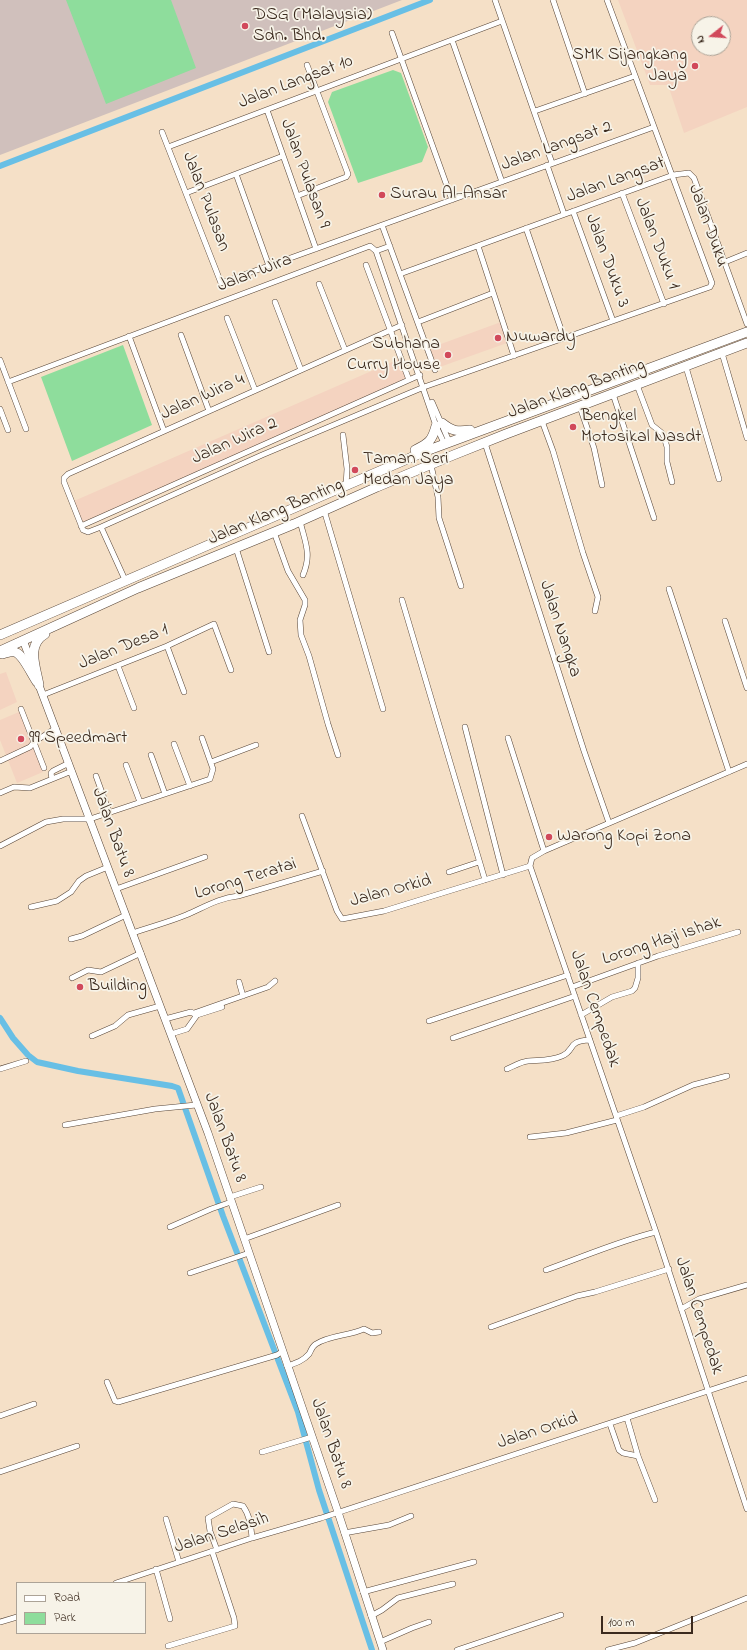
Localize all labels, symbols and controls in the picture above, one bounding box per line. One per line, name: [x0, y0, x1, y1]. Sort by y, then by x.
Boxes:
place label: DSG (Malaysia) Sdn. Bhd.: [253, 5, 372, 48]
north arrow: [691, 16, 731, 56]
marker: DSG (Malaysia) Sdn. Bhd.: [240, 21, 250, 31]
text: N: [692, 33, 709, 45]
place label: SMK Sijangkang Jaya: [572, 45, 687, 88]
street label: Jalan Langsat 10: [236, 51, 356, 115]
marker: SMK Sijangkang Jaya: [690, 61, 700, 71]
street label: Jalan Pulasan 9: [274, 116, 334, 232]
street label: Jalan Langsat 2: [499, 117, 615, 177]
street label: Jalan Pulasan: [176, 149, 234, 255]
street label: Jalan Langsat: [564, 153, 668, 209]
street label: Jalan Duku: [682, 182, 732, 270]
place label: Surau Al-Ansar: [390, 184, 507, 206]
marker: Surau Al-Ansar: [377, 190, 387, 200]
street label: Jalan Duku 1: [629, 195, 683, 293]
street label: Jalan Duku 3: [579, 211, 633, 311]
street label: Jalan Wira: [215, 250, 295, 298]
place label: Nuwardy: [506, 327, 576, 349]
marker: Nuwardy: [493, 333, 503, 343]
place label: Subhana Curry House: [347, 334, 440, 376]
marker: Subhana Curry House: [443, 350, 453, 360]
street label: Jalan Klang Banting: [505, 355, 649, 425]
street label: Jalan Wira 4: [158, 370, 248, 426]
place label: Bengkel Motosikal Nasdt: [581, 406, 701, 448]
street label: Jalan Wira 2: [189, 414, 281, 470]
marker: Bengkel Motosikal Nasdt: [568, 422, 578, 432]
place label: Taman Seri Medan Jaya: [363, 449, 453, 492]
marker: Taman Seri Medan Jaya: [350, 465, 360, 475]
street label: Jalan Klang Banting: [205, 475, 347, 551]
street label: Jalan Nangka: [533, 578, 585, 680]
street label: Jalan Desa 1: [76, 620, 172, 676]
place label: 99 Speedmart: [29, 728, 127, 750]
marker: 99 Speedmart: [16, 734, 26, 744]
street label: Jalan Batu 8: [86, 785, 138, 881]
place label: Warong Kopi Zona: [557, 826, 691, 848]
marker: Warong Kopi Zona: [544, 832, 554, 842]
street label: Lorong Teratai: [193, 854, 299, 906]
street label: Jalan Orkid: [348, 871, 434, 913]
street label: Lorong Haji Ishak: [600, 913, 724, 971]
street label: Jalan Cempedak: [564, 948, 624, 1070]
place label: Building: [88, 976, 147, 998]
marker: Building: [75, 982, 85, 992]
street label: Jalan Batu 8: [198, 1090, 250, 1186]
street label: Jalan Cempedak: [669, 1255, 727, 1377]
street label: Jalan Batu 8: [304, 1396, 356, 1492]
street label: Jalan Orkid: [495, 1409, 581, 1455]
street label: Jalan Selasih: [172, 1509, 272, 1559]
legend: [16, 1582, 146, 1634]
text: Road: [54, 1589, 80, 1607]
scale bar: [603, 1608, 695, 1634]
text: Park: [54, 1609, 76, 1627]
text: 100 m: [608, 1614, 635, 1632]

